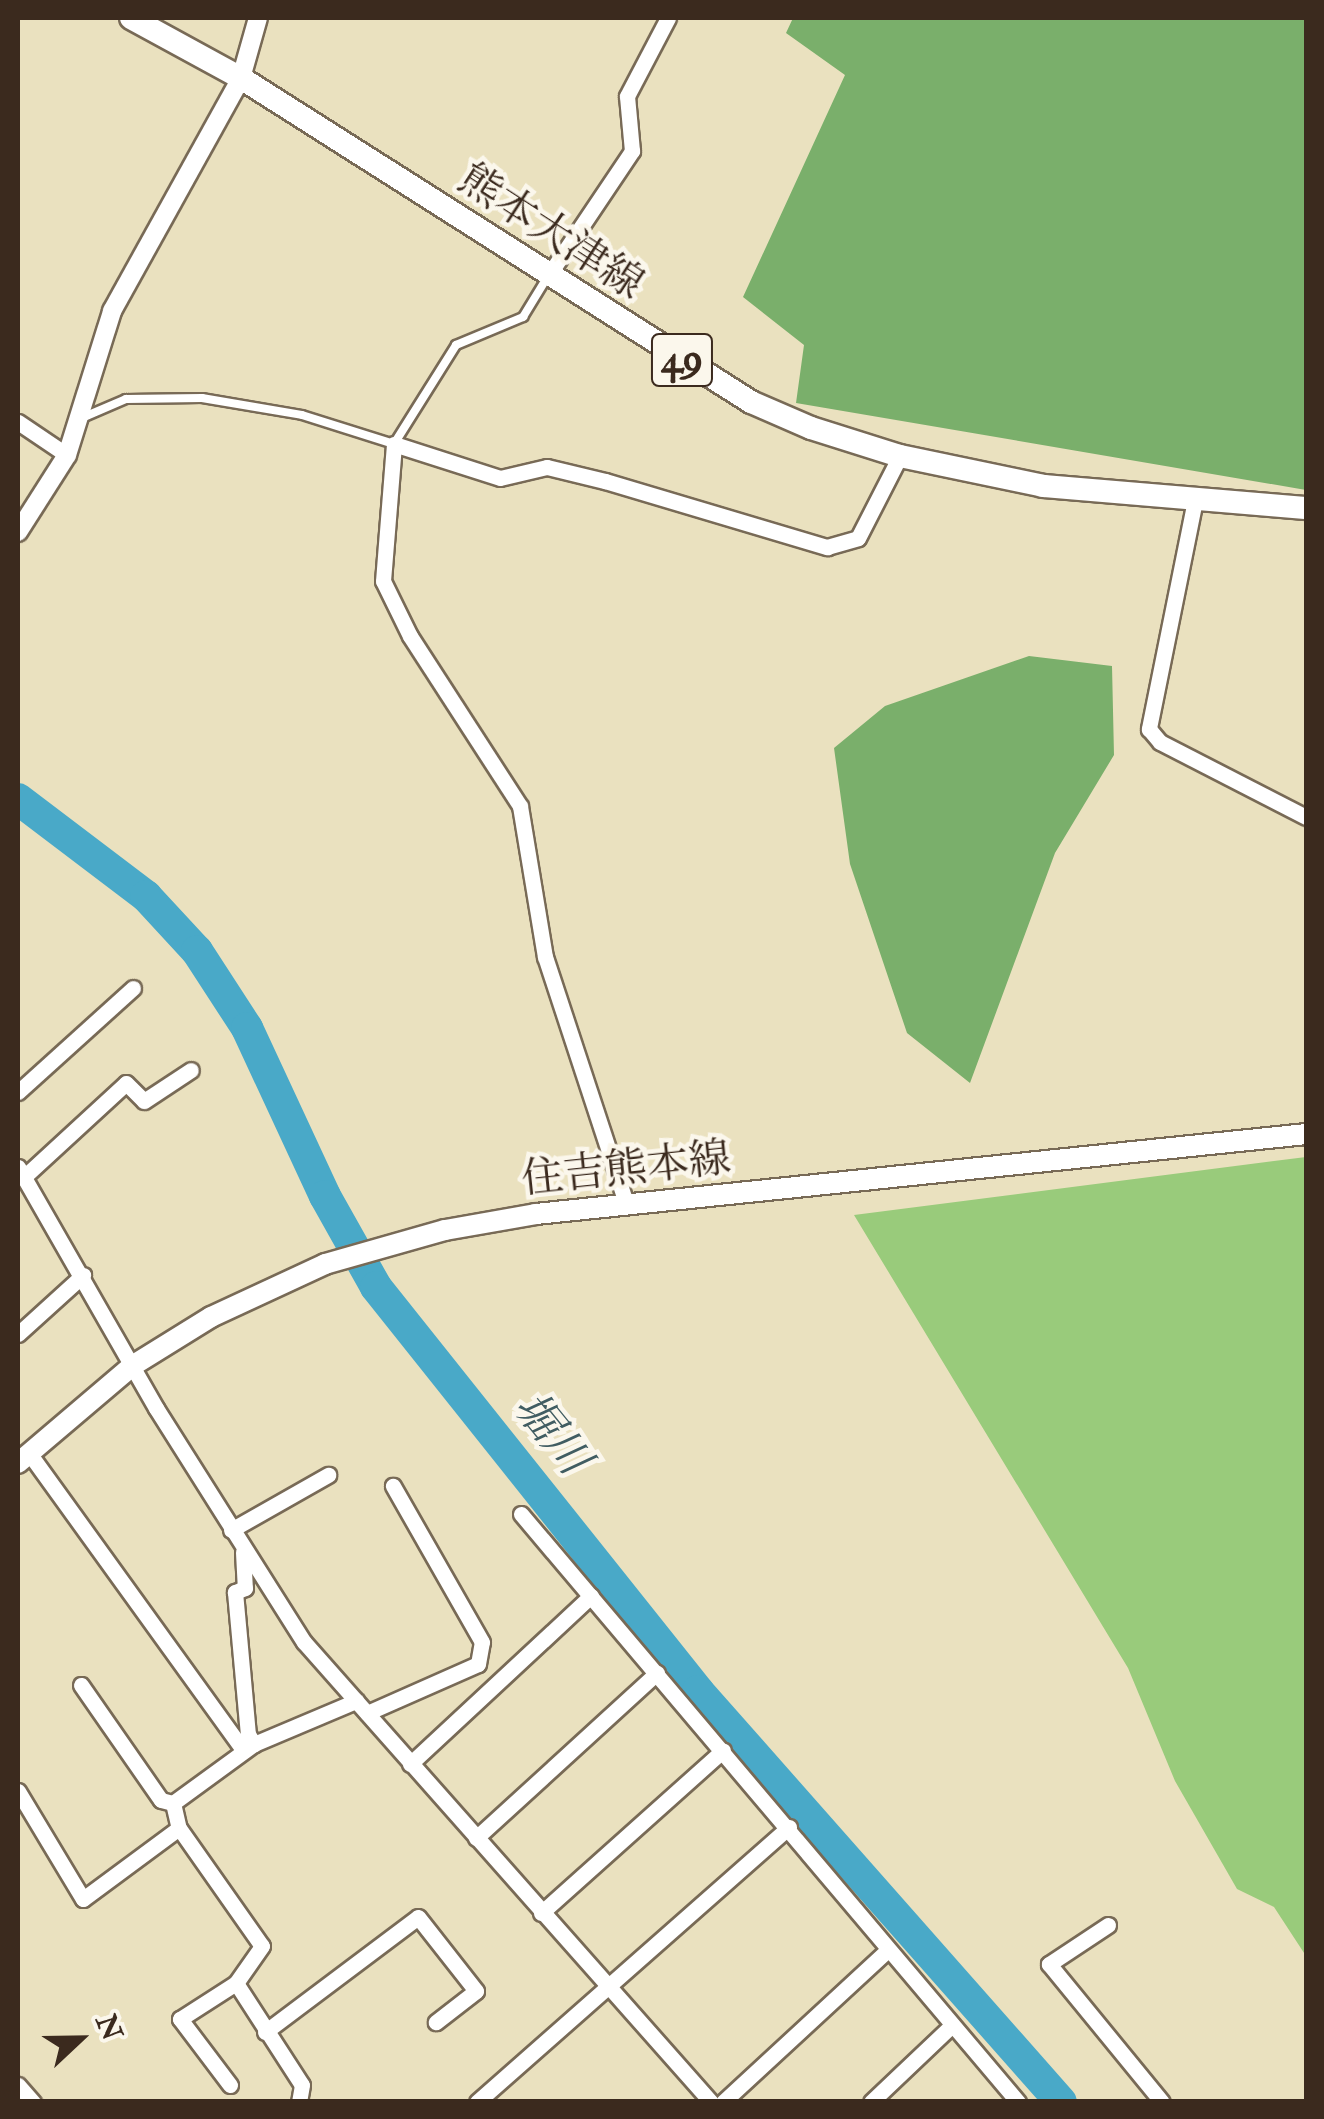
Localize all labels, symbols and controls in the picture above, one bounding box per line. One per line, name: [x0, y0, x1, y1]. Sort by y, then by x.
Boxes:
street label: 熊本大津線: [449, 154, 653, 310]
road number: 49: [650, 325, 714, 395]
street label: 住吉熊本線: [519, 1133, 733, 1205]
water label: 堀川: [502, 1382, 600, 1486]
north arrow: [30, 1989, 130, 2089]
text: N: [87, 2009, 129, 2046]

